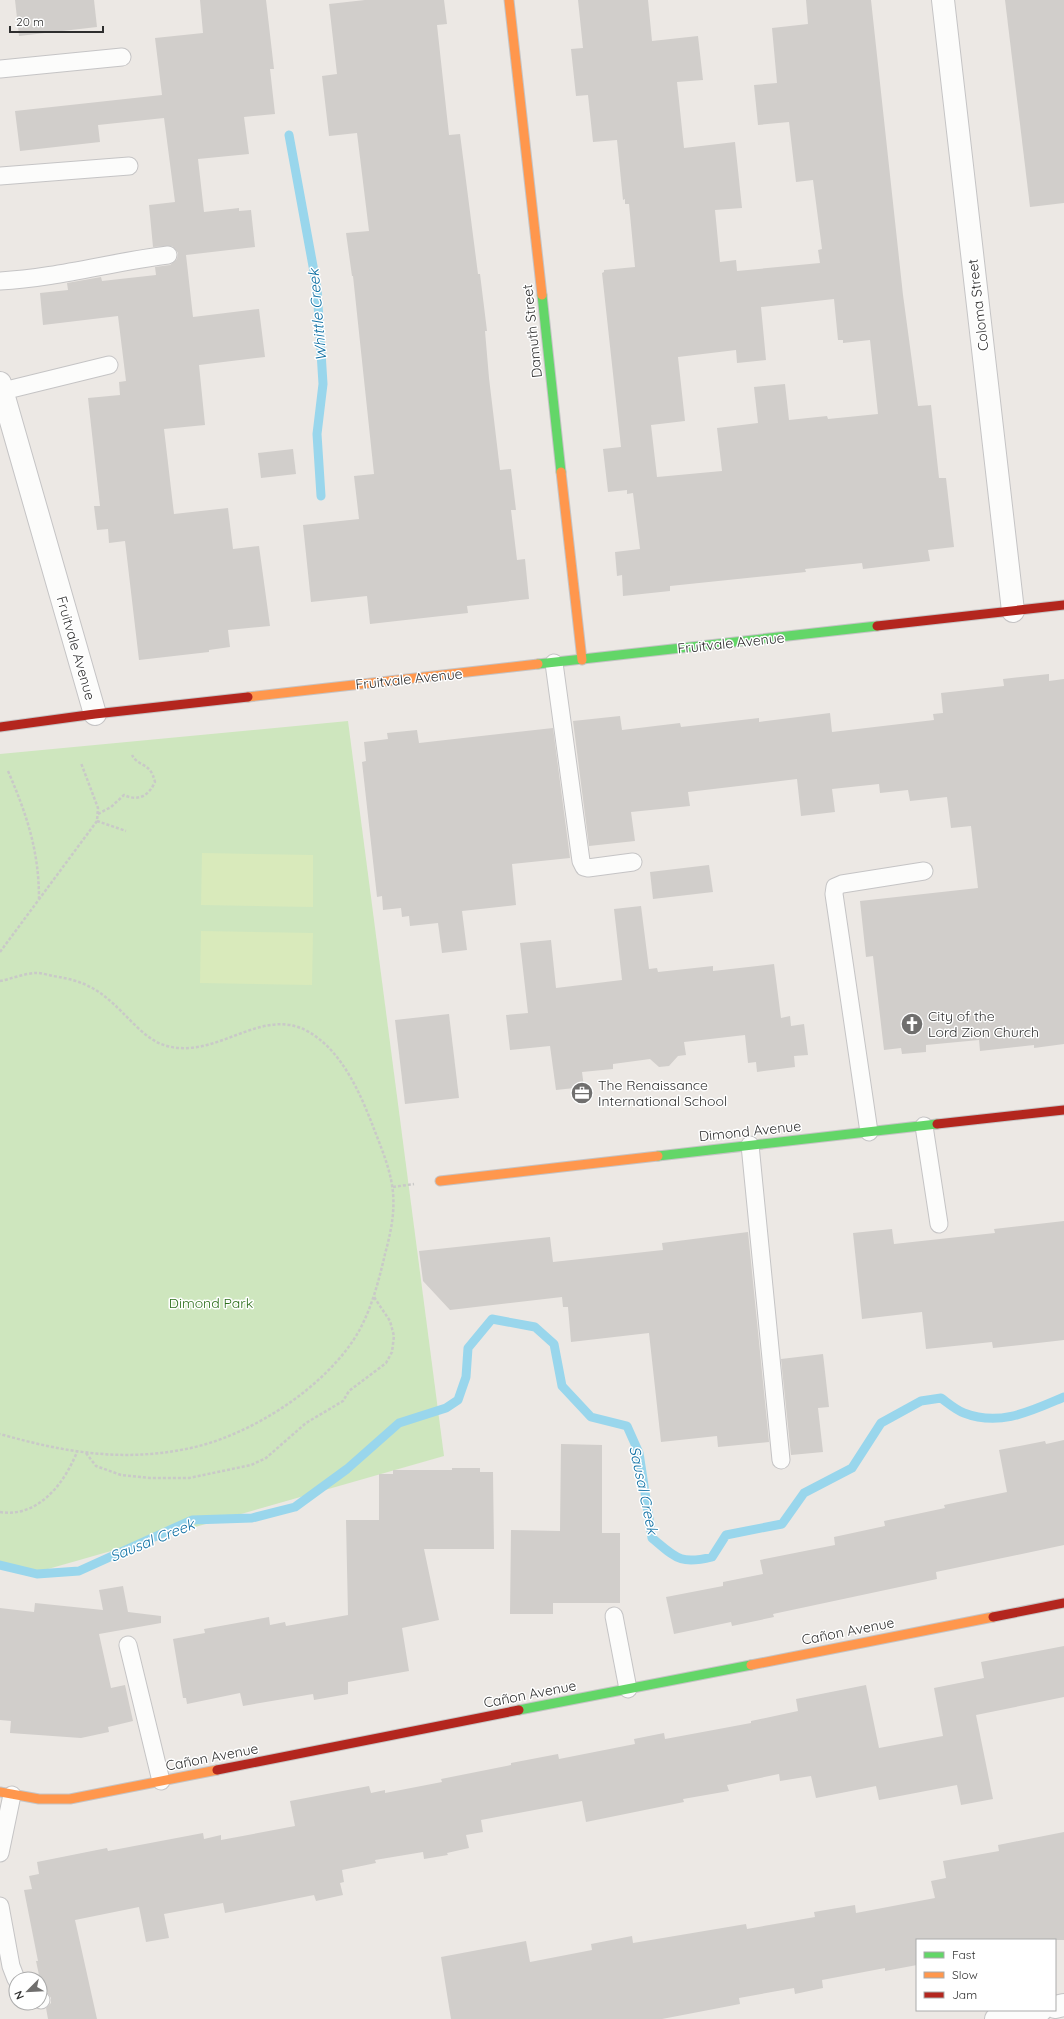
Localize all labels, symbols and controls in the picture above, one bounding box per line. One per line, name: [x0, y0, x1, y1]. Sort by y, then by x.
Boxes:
scale bar: [10, 8, 103, 34]
text: 20 m: [16, 14, 44, 29]
street label: Coloma Street: [963, 258, 993, 352]
water label: Whittle Creek: [303, 266, 330, 362]
street label: Damuth Street: [518, 283, 546, 379]
street label: Fruitvale Avenue: [53, 594, 99, 702]
street label: Fruitvale Avenue: [677, 628, 785, 658]
street label: Fruitvale Avenue: [355, 664, 463, 694]
place label: City of the Lord Zion Church: [928, 1007, 1039, 1041]
church icon: City of the Lord Zion Church: [899, 1011, 925, 1037]
place label: The Renaissance International School: [598, 1076, 727, 1110]
office icon: The Renaissance International School: [569, 1080, 595, 1106]
street label: Dimond Avenue: [698, 1117, 802, 1145]
park label: Dimond Park: [169, 1294, 253, 1312]
water label: Sausal Creek: [625, 1444, 663, 1538]
water label: Sausal Creek: [107, 1514, 199, 1566]
street label: Cañon Avenue: [800, 1613, 896, 1649]
street label: Cañon Avenue: [482, 1676, 578, 1712]
street label: Cañon Avenue: [164, 1739, 260, 1775]
legend: [916, 1939, 1056, 2011]
text: Fast: [952, 1947, 976, 1962]
text: Slow: [952, 1967, 978, 1982]
north arrow: [8, 1971, 48, 2011]
text: Jam: [952, 1987, 977, 2002]
text: N: [11, 1989, 27, 2002]

